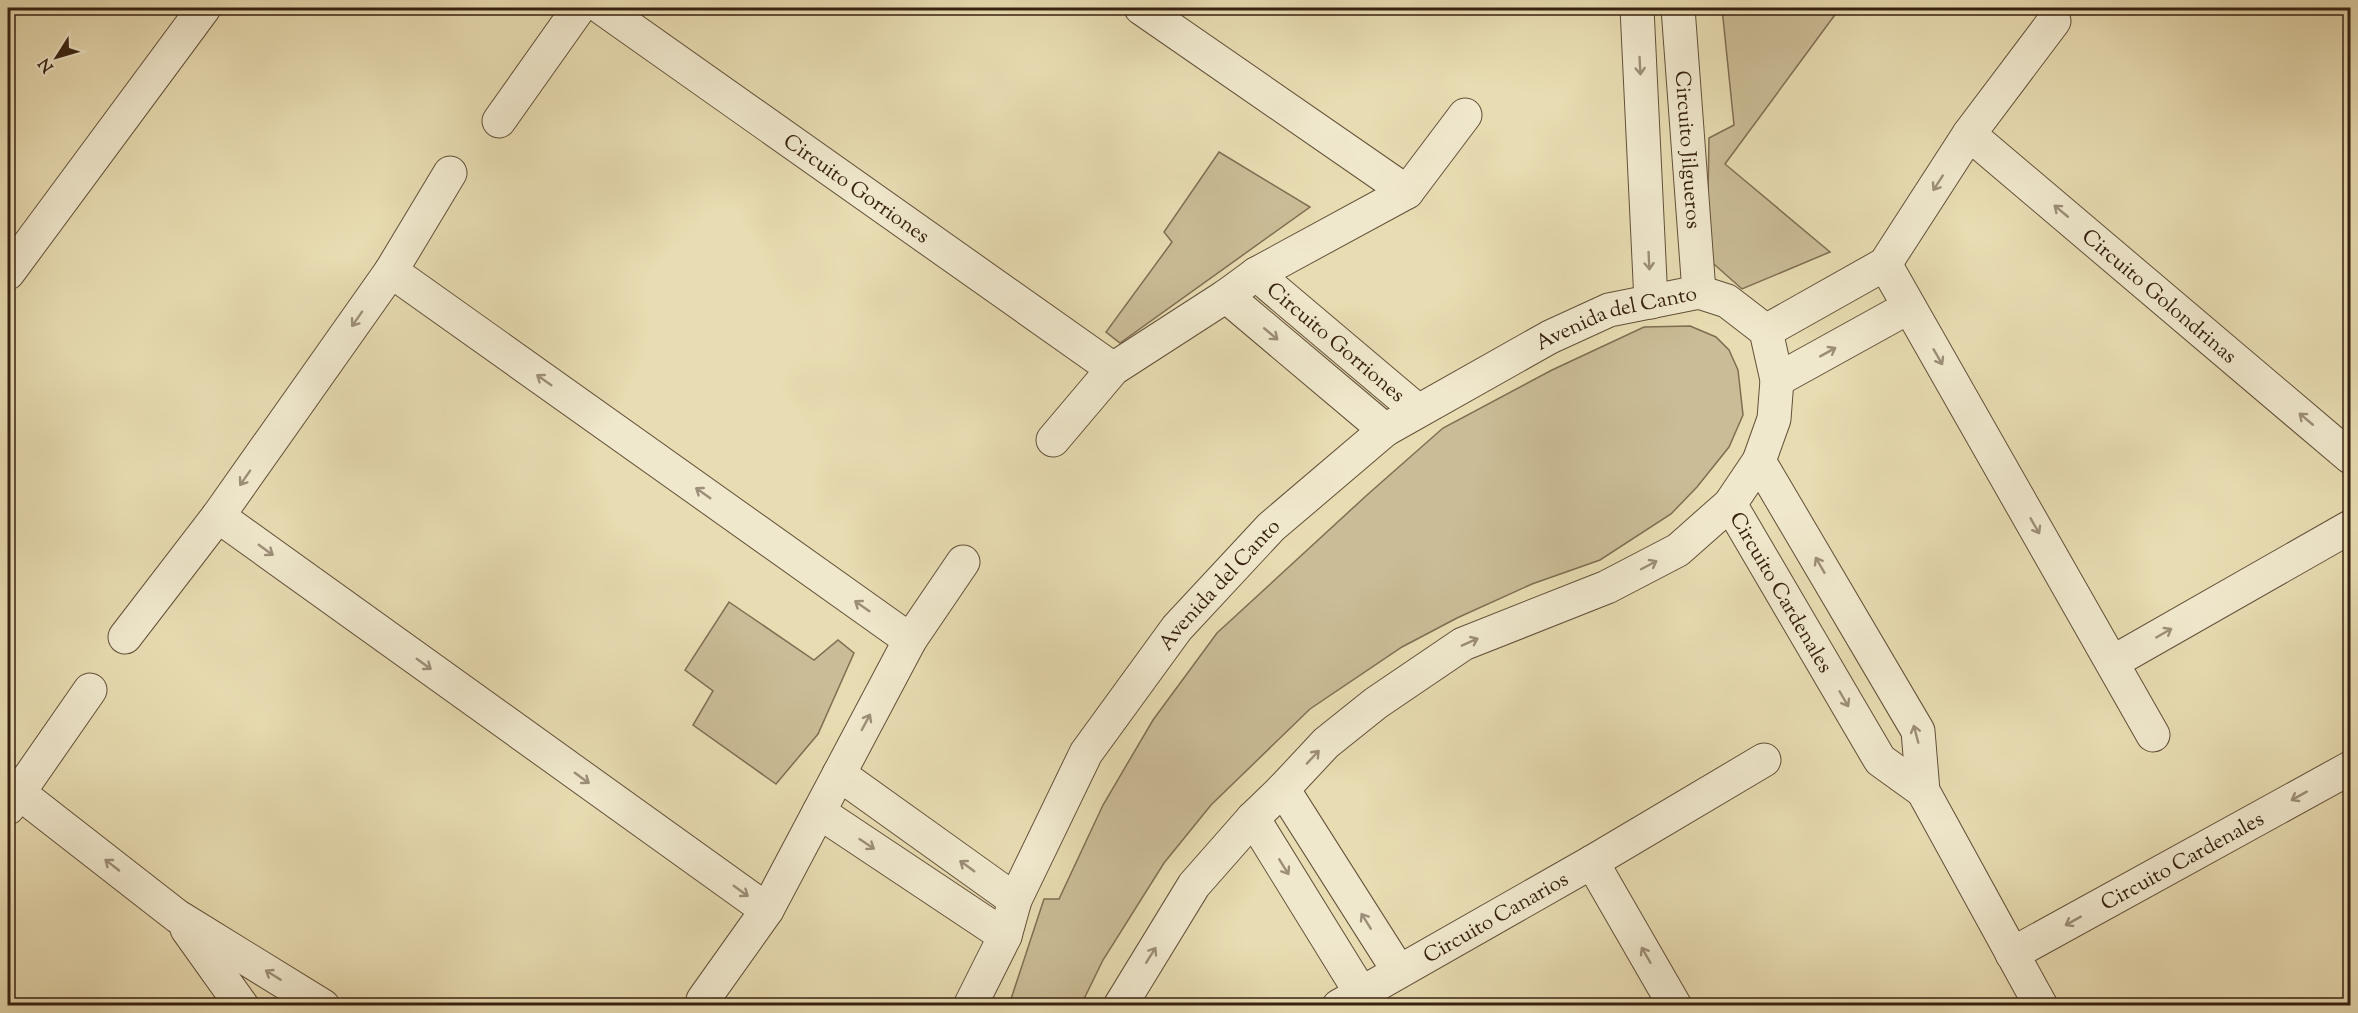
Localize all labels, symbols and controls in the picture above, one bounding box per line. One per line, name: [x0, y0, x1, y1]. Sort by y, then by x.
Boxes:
north arrow: [27, 27, 87, 87]
text: N: [34, 52, 60, 77]
one-way arrow: [1634, 55, 1645, 75]
street label: Circuito Jilgueros: [1666, 70, 1707, 230]
street label: Circuito Gorriones: [776, 127, 935, 252]
one-way arrow: [1931, 174, 1943, 191]
one-way arrow: [2053, 205, 2069, 218]
street label: Circuito Golondrinas: [2074, 223, 2242, 372]
one-way arrow: [1644, 250, 1655, 270]
street label: Circuito Gorriones: [1259, 276, 1411, 411]
street label: Avenida del Canto: [1530, 280, 1700, 359]
one-way arrow: [351, 310, 363, 326]
one-way arrow: [1263, 327, 1279, 340]
one-way arrow: [1819, 346, 1837, 357]
one-way arrow: [1932, 348, 1944, 365]
one-way arrow: [537, 374, 553, 386]
one-way arrow: [2299, 412, 2314, 426]
one-way arrow: [239, 470, 251, 486]
one-way arrow: [696, 487, 712, 499]
street label: Circuito Cardenales: [1721, 507, 1839, 679]
street label: Avenida del Canto: [1152, 512, 1288, 658]
one-way arrow: [2030, 517, 2042, 534]
one-way arrow: [257, 544, 273, 556]
one-way arrow: [1814, 557, 1826, 574]
one-way arrow: [1640, 559, 1657, 571]
one-way arrow: [855, 600, 871, 612]
one-way arrow: [2155, 627, 2172, 639]
one-way arrow: [1460, 636, 1479, 647]
one-way arrow: [416, 658, 432, 670]
one-way arrow: [1839, 690, 1851, 707]
one-way arrow: [860, 714, 872, 731]
one-way arrow: [1910, 724, 1921, 743]
one-way arrow: [1306, 749, 1320, 764]
one-way arrow: [574, 771, 590, 784]
one-way arrow: [2291, 790, 2308, 802]
street label: Circuito Cardenales: [2096, 805, 2270, 919]
one-way arrow: [859, 838, 875, 850]
one-way arrow: [104, 859, 120, 872]
one-way arrow: [960, 859, 976, 872]
one-way arrow: [1277, 859, 1290, 876]
street label: Circuito Canarios: [1418, 865, 1575, 972]
one-way arrow: [732, 885, 748, 897]
one-way arrow: [1360, 913, 1372, 930]
one-way arrow: [2065, 915, 2082, 927]
one-way arrow: [1144, 947, 1157, 964]
one-way arrow: [1640, 947, 1652, 964]
one-way arrow: [265, 968, 282, 980]

